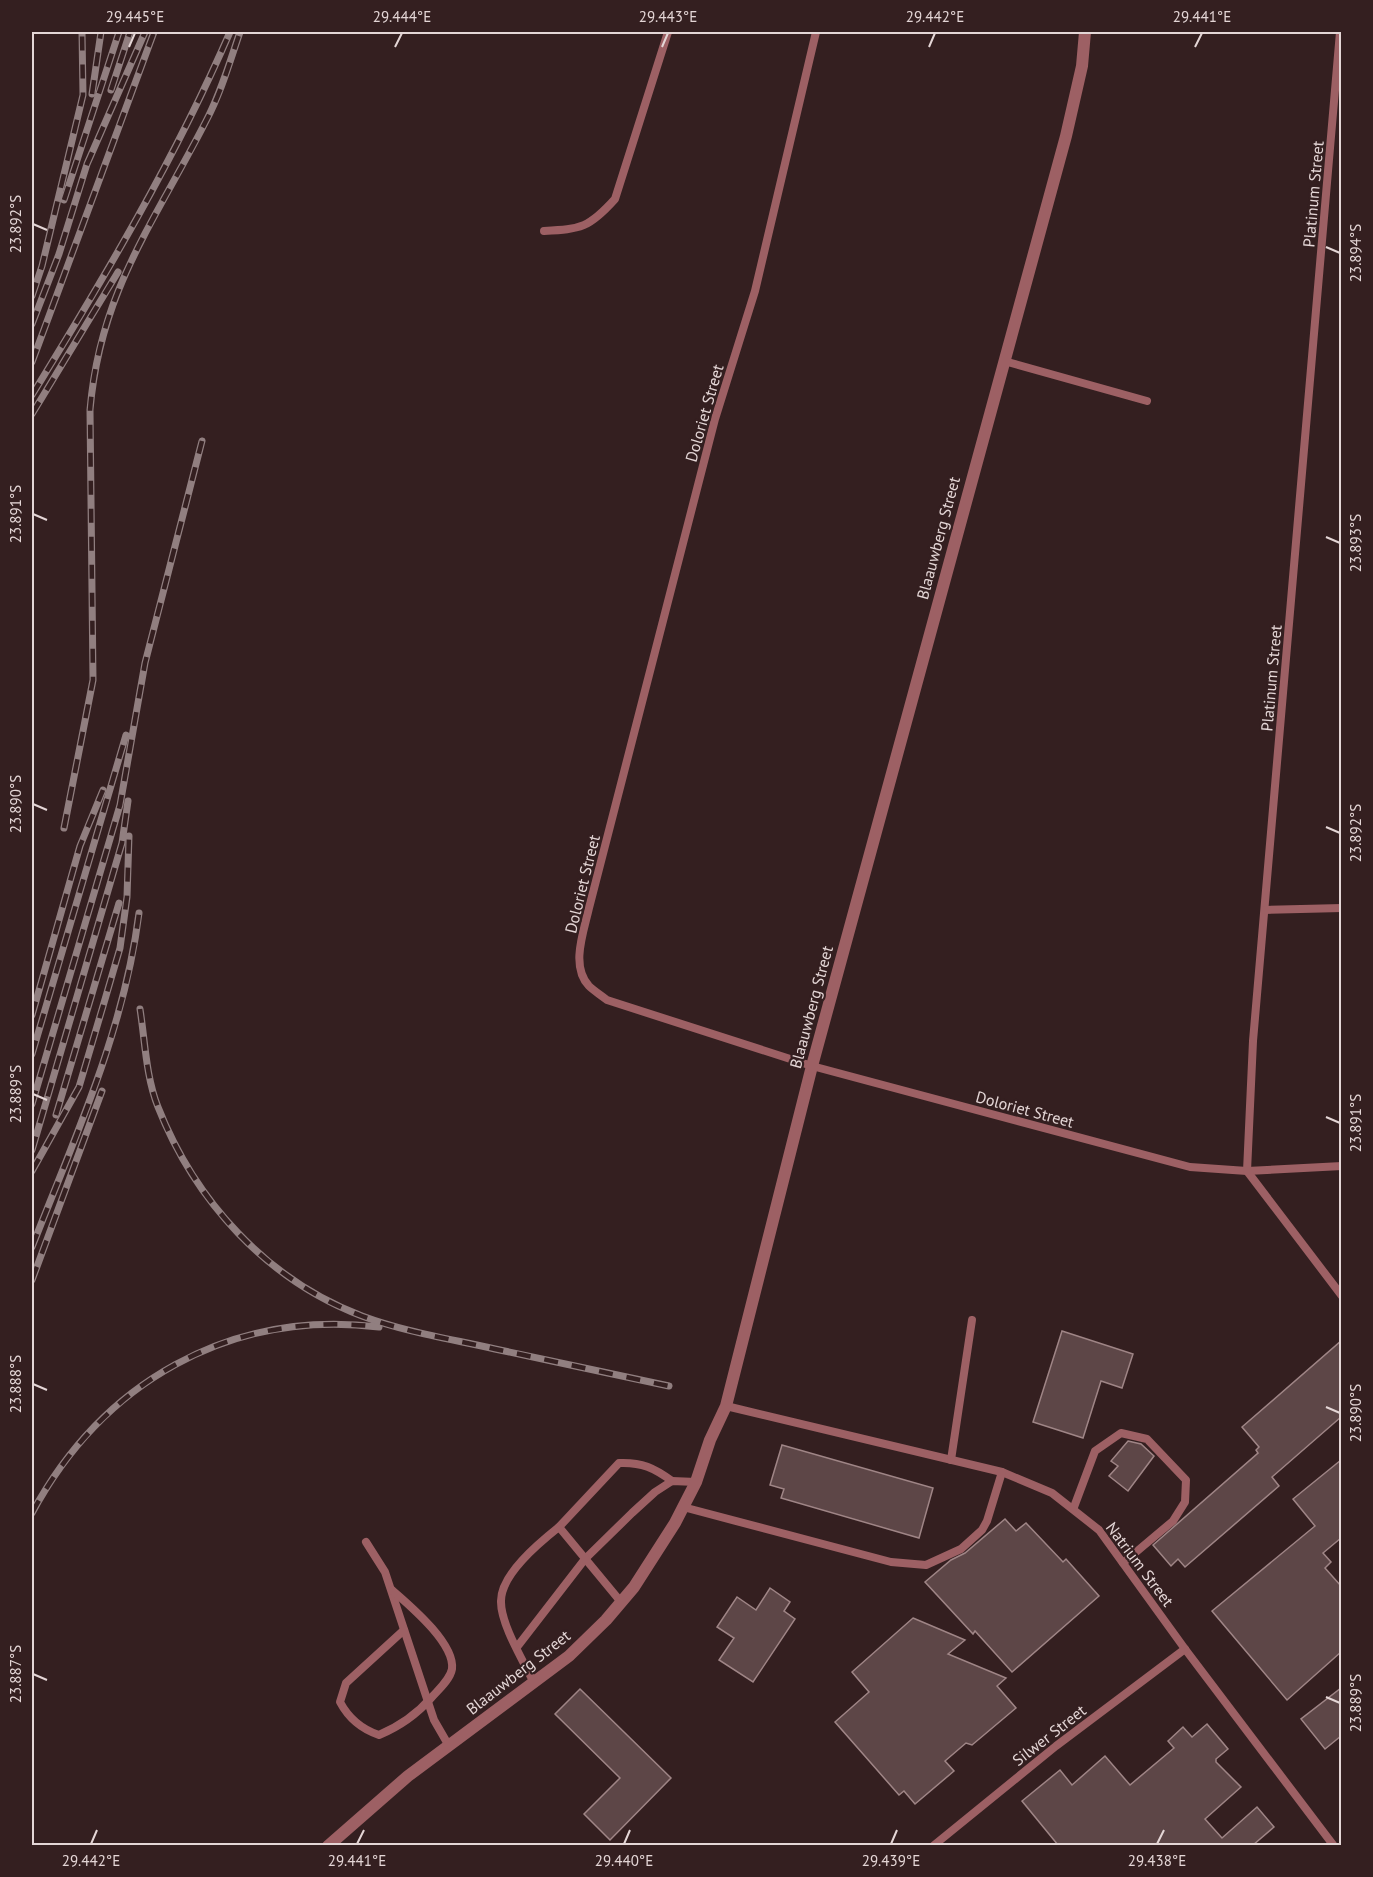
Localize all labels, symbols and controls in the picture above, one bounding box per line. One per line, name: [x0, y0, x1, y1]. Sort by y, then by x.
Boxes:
text: 29.445°E: [106, 7, 164, 26]
text: 29.444°E: [373, 7, 431, 26]
text: 29.443°E: [639, 7, 697, 26]
text: 29.442°E: [906, 7, 964, 26]
text: 29.441°E: [1173, 7, 1231, 26]
street label: Platinum Street: [1298, 139, 1328, 248]
text: 23.892°S: [6, 195, 25, 253]
text: 23.894°S: [1346, 224, 1365, 282]
street label: Doloriet Street: [681, 361, 728, 464]
street label: Blaauwberg Street: [912, 474, 964, 602]
text: 23.891°S: [6, 485, 25, 543]
text: 23.893°S: [1346, 514, 1365, 572]
street label: Platinum Street: [1256, 623, 1286, 732]
text: 23.890°S: [6, 775, 25, 833]
text: 23.892°S: [1346, 804, 1365, 862]
street label: Doloriet Street: [560, 832, 604, 935]
street label: Blaauwberg Street: [785, 943, 837, 1071]
text: 23.889°S: [6, 1065, 25, 1123]
street label: Doloriet Street: [974, 1086, 1077, 1132]
text: 23.891°S: [1346, 1094, 1365, 1152]
text: 23.888°S: [6, 1355, 25, 1413]
text: 23.890°S: [1346, 1384, 1365, 1442]
street label: Natrium Street: [1102, 1518, 1179, 1611]
street label: Blaauwberg Street: [462, 1625, 574, 1719]
text: 23.887°S: [6, 1645, 25, 1703]
text: 23.889°S: [1346, 1674, 1365, 1732]
street label: Silwer Street: [1008, 1700, 1090, 1770]
text: 29.442°E: [62, 1851, 120, 1870]
text: 29.441°E: [328, 1851, 386, 1870]
text: 29.440°E: [595, 1851, 653, 1870]
text: 29.439°E: [862, 1851, 920, 1870]
text: 29.438°E: [1128, 1851, 1186, 1870]

